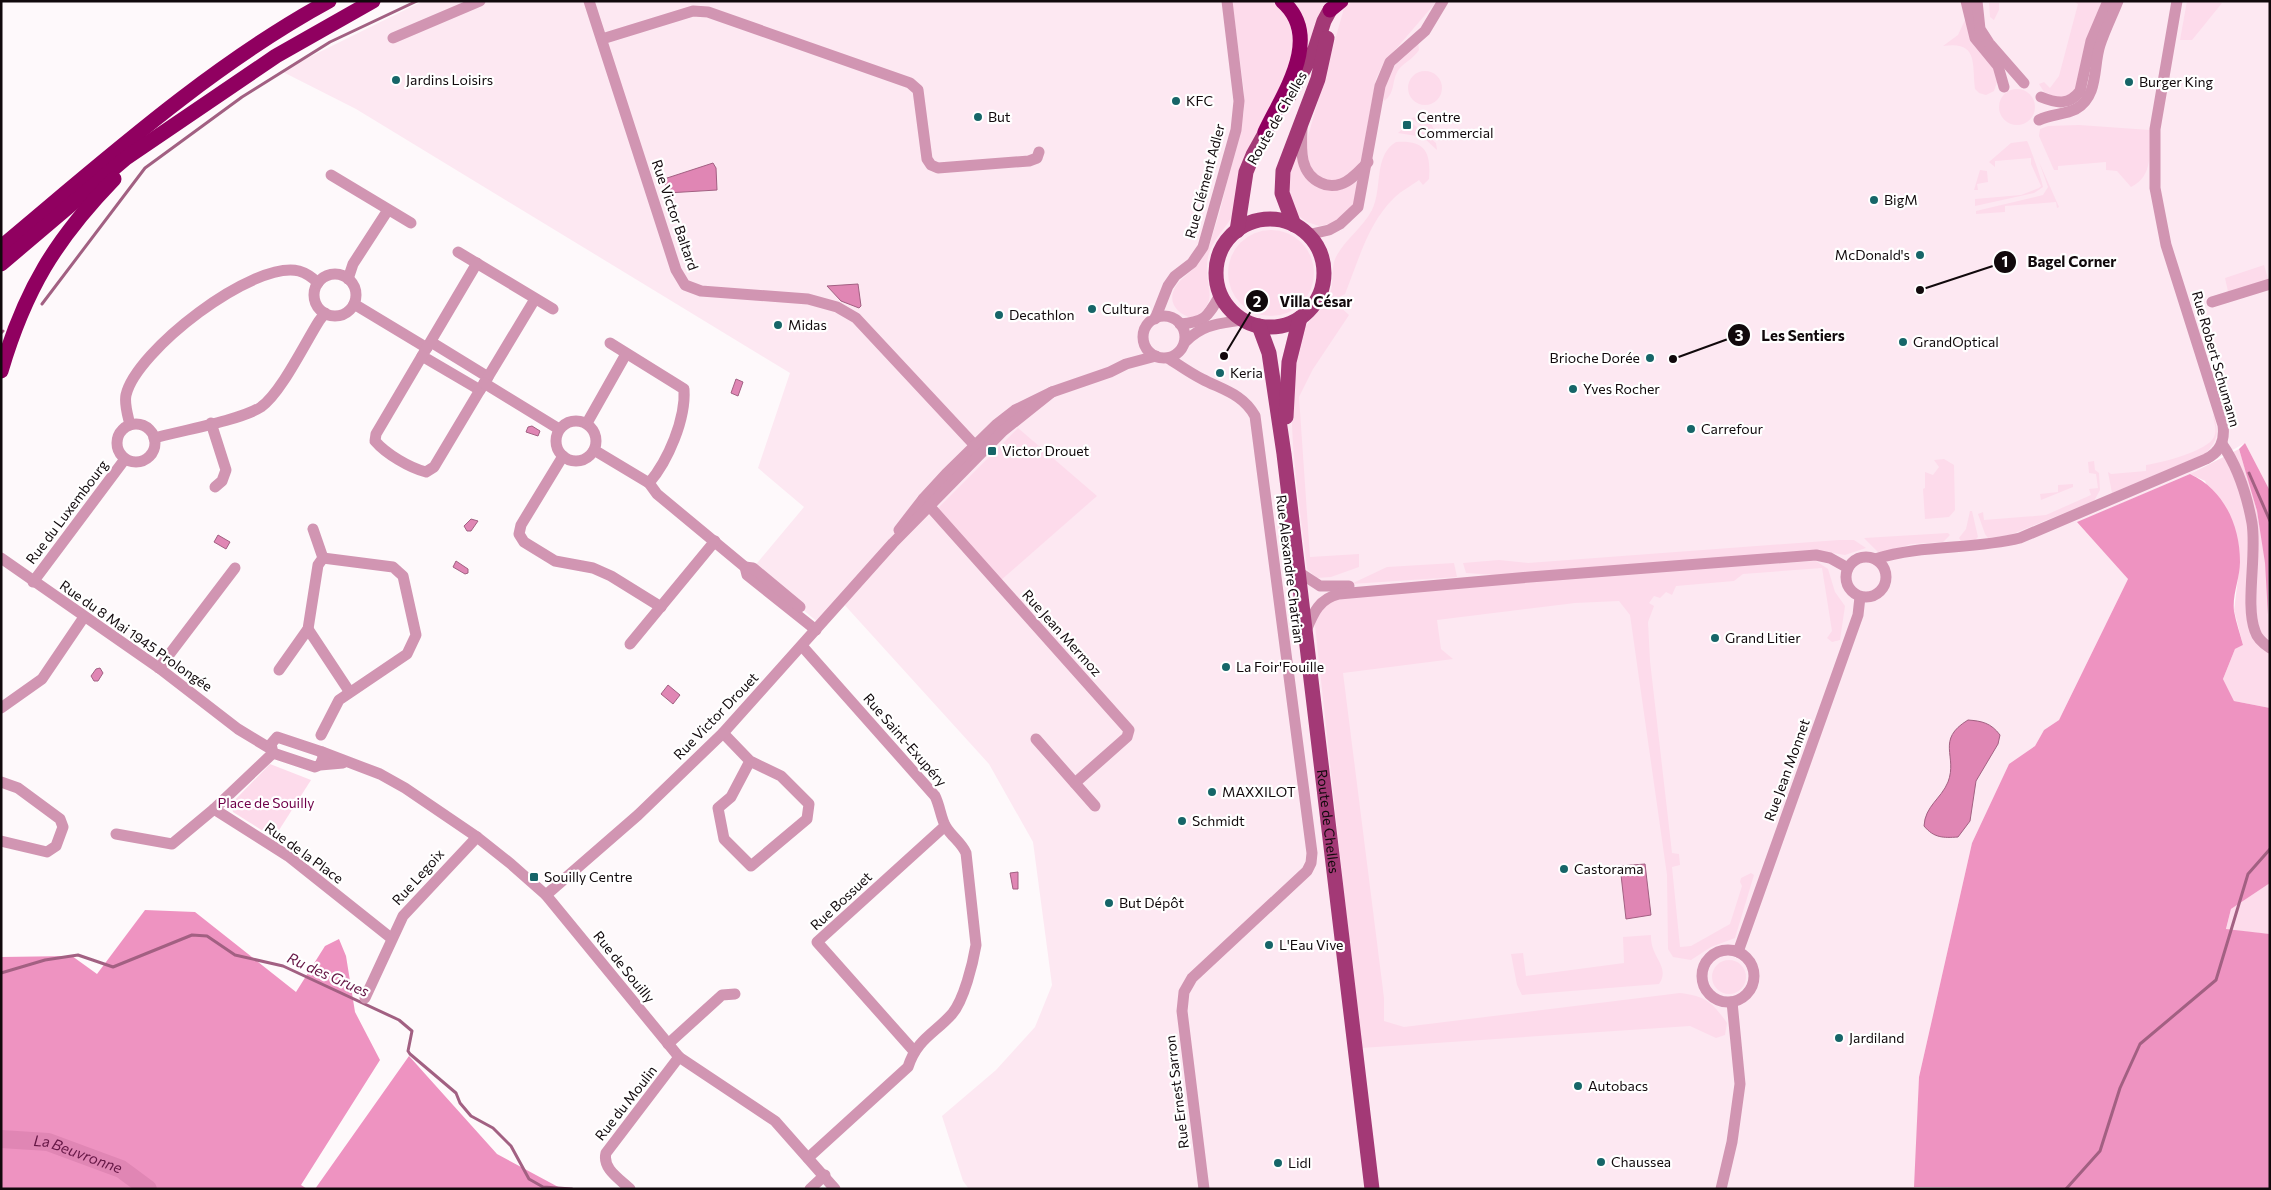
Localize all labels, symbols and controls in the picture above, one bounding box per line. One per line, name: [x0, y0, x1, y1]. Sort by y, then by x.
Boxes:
street label: Route de Chelles: [1243, 68, 1310, 167]
place label: Jardins Loisirs: [406, 71, 493, 88]
place label: Burger King: [2139, 73, 2214, 90]
marker: Jardins Loisirs: [390, 74, 402, 86]
marker: Burger King: [2123, 76, 2135, 88]
place label: KFC: [1186, 92, 1213, 109]
marker: KFC: [1170, 95, 1182, 107]
place label: But: [988, 108, 1011, 125]
place label: Centre Commercial: [1417, 108, 1494, 141]
marker: But: [972, 111, 984, 123]
marker: Centre Commercial: [1401, 119, 1413, 131]
street label: Rue Clément Adler: [1181, 121, 1228, 240]
street label: Rue Victor Baltard: [649, 157, 702, 272]
place label: BigM: [1884, 191, 1918, 208]
marker: BigM: [1868, 194, 1880, 206]
place label: McDonald's: [1835, 246, 1910, 263]
callout: Bagel Corner: [1992, 247, 2126, 277]
marker: McDonald's: [1914, 249, 1926, 261]
text: 1: [2002, 252, 2008, 270]
text: Bagel Corner: [2028, 252, 2116, 270]
callout: Villa César: [1244, 286, 1362, 316]
street label: Rue Robert Schumann: [2189, 289, 2244, 429]
text: 2: [1253, 292, 1261, 310]
text: Villa César: [1279, 292, 1353, 310]
place label: Cultura: [1102, 300, 1149, 317]
marker: Cultura: [1086, 303, 1098, 315]
place label: Decathlon: [1009, 306, 1075, 323]
marker: Decathlon: [993, 309, 1005, 321]
place label: Midas: [788, 316, 827, 333]
marker: Midas: [772, 319, 784, 331]
callout: Les Sentiers: [1727, 320, 1855, 350]
text: 3: [1735, 326, 1744, 344]
text: Les Sentiers: [1761, 326, 1845, 344]
place label: GrandOptical: [1913, 333, 1999, 350]
marker: GrandOptical: [1897, 336, 1909, 348]
place label: Brioche Dorée: [1550, 349, 1640, 366]
marker: Brioche Dorée: [1644, 352, 1656, 364]
place label: Keria: [1230, 364, 1263, 381]
marker: Keria: [1214, 367, 1226, 379]
place label: Yves Rocher: [1583, 380, 1660, 397]
marker: Yves Rocher: [1567, 383, 1579, 395]
place label: Carrefour: [1701, 420, 1764, 437]
marker: Carrefour: [1685, 423, 1697, 435]
place label: Victor Drouet: [1002, 442, 1090, 459]
marker: Victor Drouet: [986, 445, 998, 457]
street label: Rue du Luxembourg: [22, 456, 112, 567]
street label: Rue Alexandre Chatrian: [1273, 494, 1308, 644]
street label: Rue du 8 Mai 1945 Prolongée: [57, 576, 216, 695]
street label: Rue Jean Mermoz: [1019, 586, 1106, 679]
place label: Grand Litier: [1725, 629, 1801, 646]
marker: Grand Litier: [1709, 632, 1721, 644]
place label: La Foir'Fouille: [1236, 658, 1324, 675]
marker: La Foir'Fouille: [1220, 661, 1232, 673]
street label: Rue Victor Drouet: [670, 668, 762, 763]
street label: Rue Saint-Exupéry: [860, 690, 951, 790]
street label: Rue Jean Monnet: [1760, 716, 1813, 823]
street label: Route de Chelles: [1314, 768, 1343, 875]
place label: MAXXILOT: [1222, 783, 1296, 800]
marker: MAXXILOT: [1206, 786, 1218, 798]
park label: Place de Souilly: [217, 794, 315, 811]
place label: Schmidt: [1192, 812, 1245, 829]
marker: Schmidt: [1176, 815, 1188, 827]
street label: Rue de la Place: [262, 818, 347, 887]
street label: Rue Legoix: [388, 845, 448, 908]
place label: Castorama: [1574, 860, 1644, 877]
marker: Castorama: [1558, 863, 1570, 875]
place label: Souilly Centre: [544, 868, 633, 885]
street label: Rue Bossuet: [806, 868, 875, 933]
marker: Souilly Centre: [528, 871, 540, 883]
place label: But Dépôt: [1119, 894, 1185, 911]
marker: But Dépôt: [1103, 897, 1115, 909]
street label: Rue de Souilly: [590, 927, 659, 1006]
place label: L'Eau Vive: [1279, 936, 1344, 953]
marker: L'Eau Vive: [1263, 939, 1275, 951]
water label: Ru des Grues: [285, 948, 372, 1000]
place label: Jardiland: [1849, 1029, 1904, 1046]
marker: Jardiland: [1833, 1032, 1845, 1044]
street label: Rue Ernest Sarron: [1161, 1034, 1192, 1150]
street label: Rue du Moulin: [591, 1062, 660, 1144]
place label: Autobacs: [1588, 1077, 1648, 1094]
marker: Autobacs: [1572, 1080, 1584, 1092]
water label: La Beuvronne: [33, 1131, 125, 1177]
place label: Chaussea: [1611, 1153, 1671, 1170]
place label: Lidl: [1288, 1154, 1311, 1171]
marker: Chaussea: [1595, 1156, 1607, 1168]
marker: Lidl: [1272, 1157, 1284, 1169]

